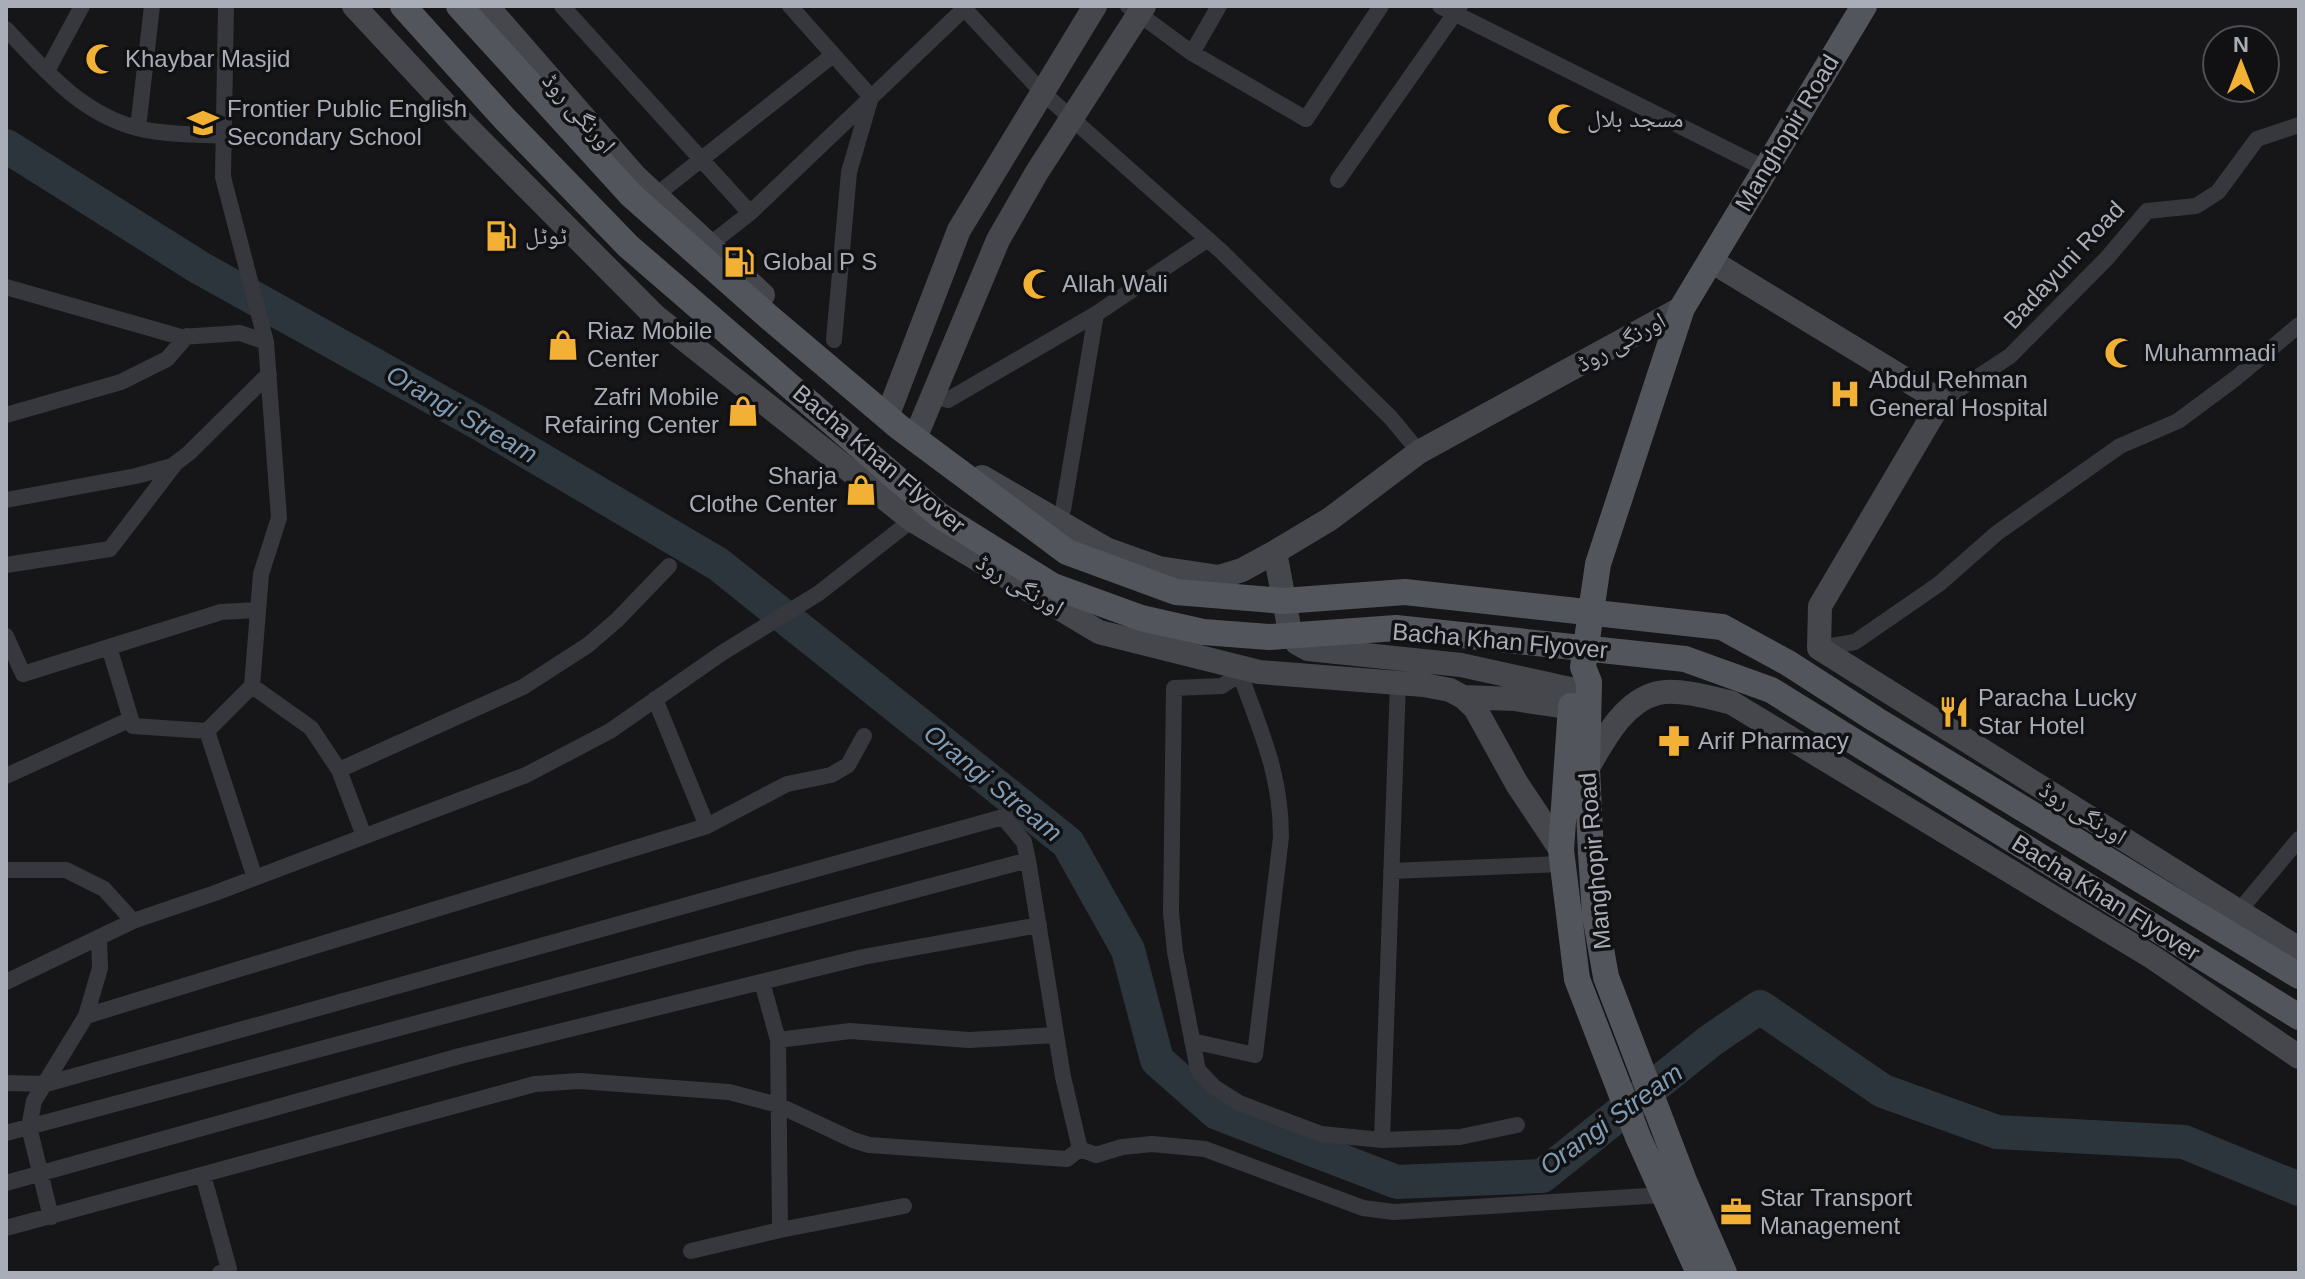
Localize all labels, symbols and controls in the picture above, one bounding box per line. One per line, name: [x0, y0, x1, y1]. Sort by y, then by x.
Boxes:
north arrow: [2201, 24, 2281, 104]
text: N: [2233, 32, 2249, 57]
mosque icon: Khaybar Masjid: [84, 42, 118, 76]
place label: Khaybar Masjid: [125, 45, 290, 72]
street label: Manghopir Road: [1729, 50, 1844, 216]
street label: اورنگی روڈ: [536, 67, 622, 159]
place label: Frontier Public English Secondary School: [227, 95, 467, 150]
mosque icon: مسجد بلال: [1546, 102, 1580, 136]
place label: مسجد بلال: [1587, 105, 1683, 133]
school or university icon: Frontier Public English Secondary School: [186, 106, 220, 140]
street label: Badayuni Road: [1998, 195, 2129, 334]
fuel station icon: ٹوٹل: [484, 219, 518, 253]
place label: ٹوٹل: [525, 222, 567, 250]
fuel station icon: Global P S: [722, 245, 756, 279]
place label: Global P S: [763, 248, 877, 275]
mosque icon: Allah Wali: [1021, 267, 1055, 301]
place label: Allah Wali: [1062, 270, 1168, 297]
street label: اورنگی روڈ: [1572, 306, 1670, 378]
place label: Riaz Mobile Center: [587, 317, 712, 372]
shop icon: Riaz Mobile Center: [546, 328, 580, 362]
mosque icon: Muhammadi: [2103, 336, 2137, 370]
place label: Muhammadi: [2144, 339, 2276, 366]
water label: Orangi Stream: [381, 359, 543, 469]
place label: Abdul Rehman General Hospital: [1869, 366, 2048, 421]
hospital icon: Abdul Rehman General Hospital: [1828, 377, 1862, 411]
street label: Bacha Khan Flyover: [788, 379, 971, 538]
place label: Zafri Mobile Refairing Center: [544, 383, 719, 438]
shop icon: Zafri Mobile Refairing Center: [726, 394, 760, 428]
place label: Sharja Clothe Center: [689, 462, 838, 517]
shop icon: Sharja Clothe Center: [844, 473, 878, 507]
street label: اورنگی روڈ: [971, 548, 1069, 622]
street label: Bacha Khan Flyover: [1391, 618, 1609, 663]
place label: Paracha Lucky Star Hotel: [1978, 684, 2137, 739]
restaurant icon: Paracha Lucky Star Hotel: [1937, 695, 1971, 729]
water label: Orangi Stream: [918, 718, 1068, 848]
pharmacy icon: Arif Pharmacy: [1657, 724, 1691, 758]
place label: Arif Pharmacy: [1698, 727, 1849, 754]
street label: Manghopir Road: [1573, 771, 1616, 951]
street label: اورنگی روڈ: [2034, 775, 2132, 851]
street label: Bacha Khan Flyover: [2007, 829, 2205, 966]
water label: Orangi Stream: [1534, 1057, 1688, 1181]
place label: Star Transport Management: [1760, 1184, 1912, 1239]
office icon: Star Transport Management: [1719, 1195, 1753, 1229]

